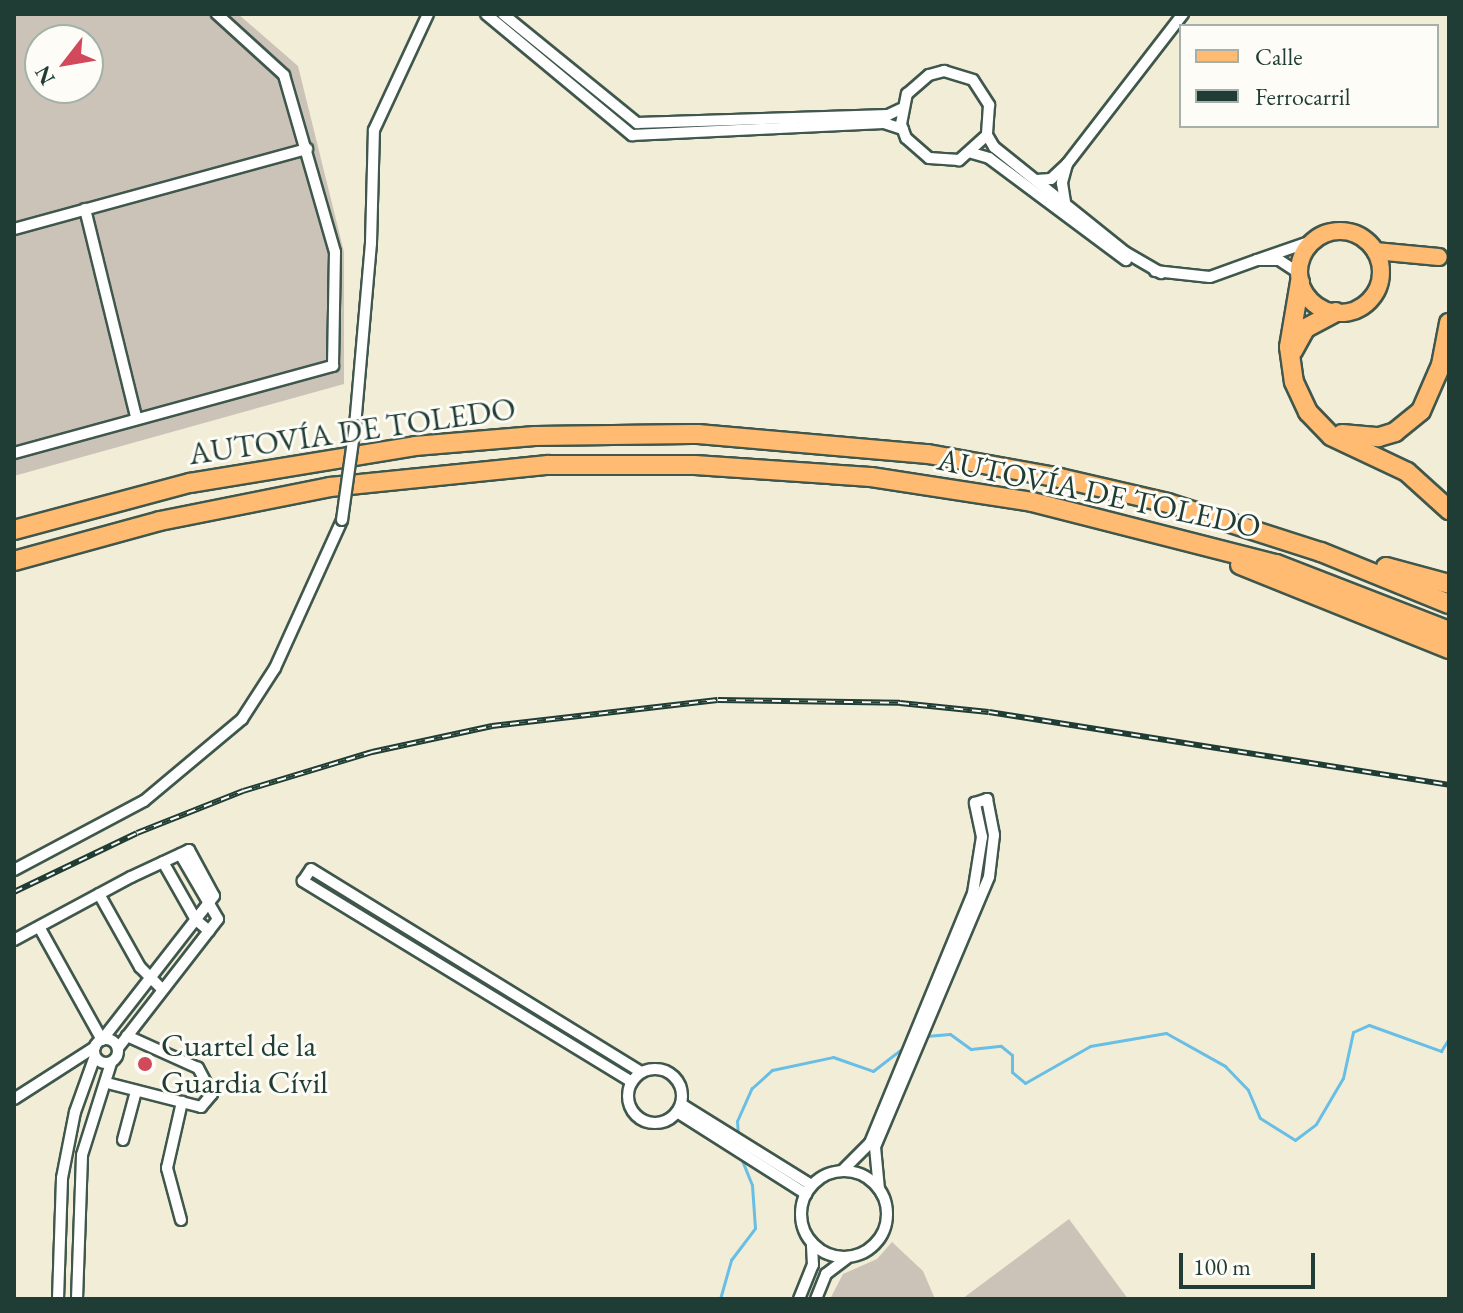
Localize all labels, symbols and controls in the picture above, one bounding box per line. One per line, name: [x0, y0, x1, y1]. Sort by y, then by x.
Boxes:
north arrow: [24, 24, 104, 104]
legend: [1179, 24, 1439, 128]
text: Calle: [1255, 41, 1303, 72]
text: N: [28, 60, 62, 91]
text: Ferrocarril: [1255, 81, 1351, 112]
street label: AUTOVÍA DE TOLEDO: [186, 389, 518, 473]
street label: AUTOVÍA DE TOLEDO: [934, 440, 1264, 546]
place label: Cuartel de la Guardia Cívil: [161, 1027, 328, 1102]
marker: Cuartel de la Guardia Cívil: [136, 1055, 154, 1073]
scale bar: [1183, 1237, 1319, 1287]
text: 100 m: [1193, 1251, 1251, 1282]

